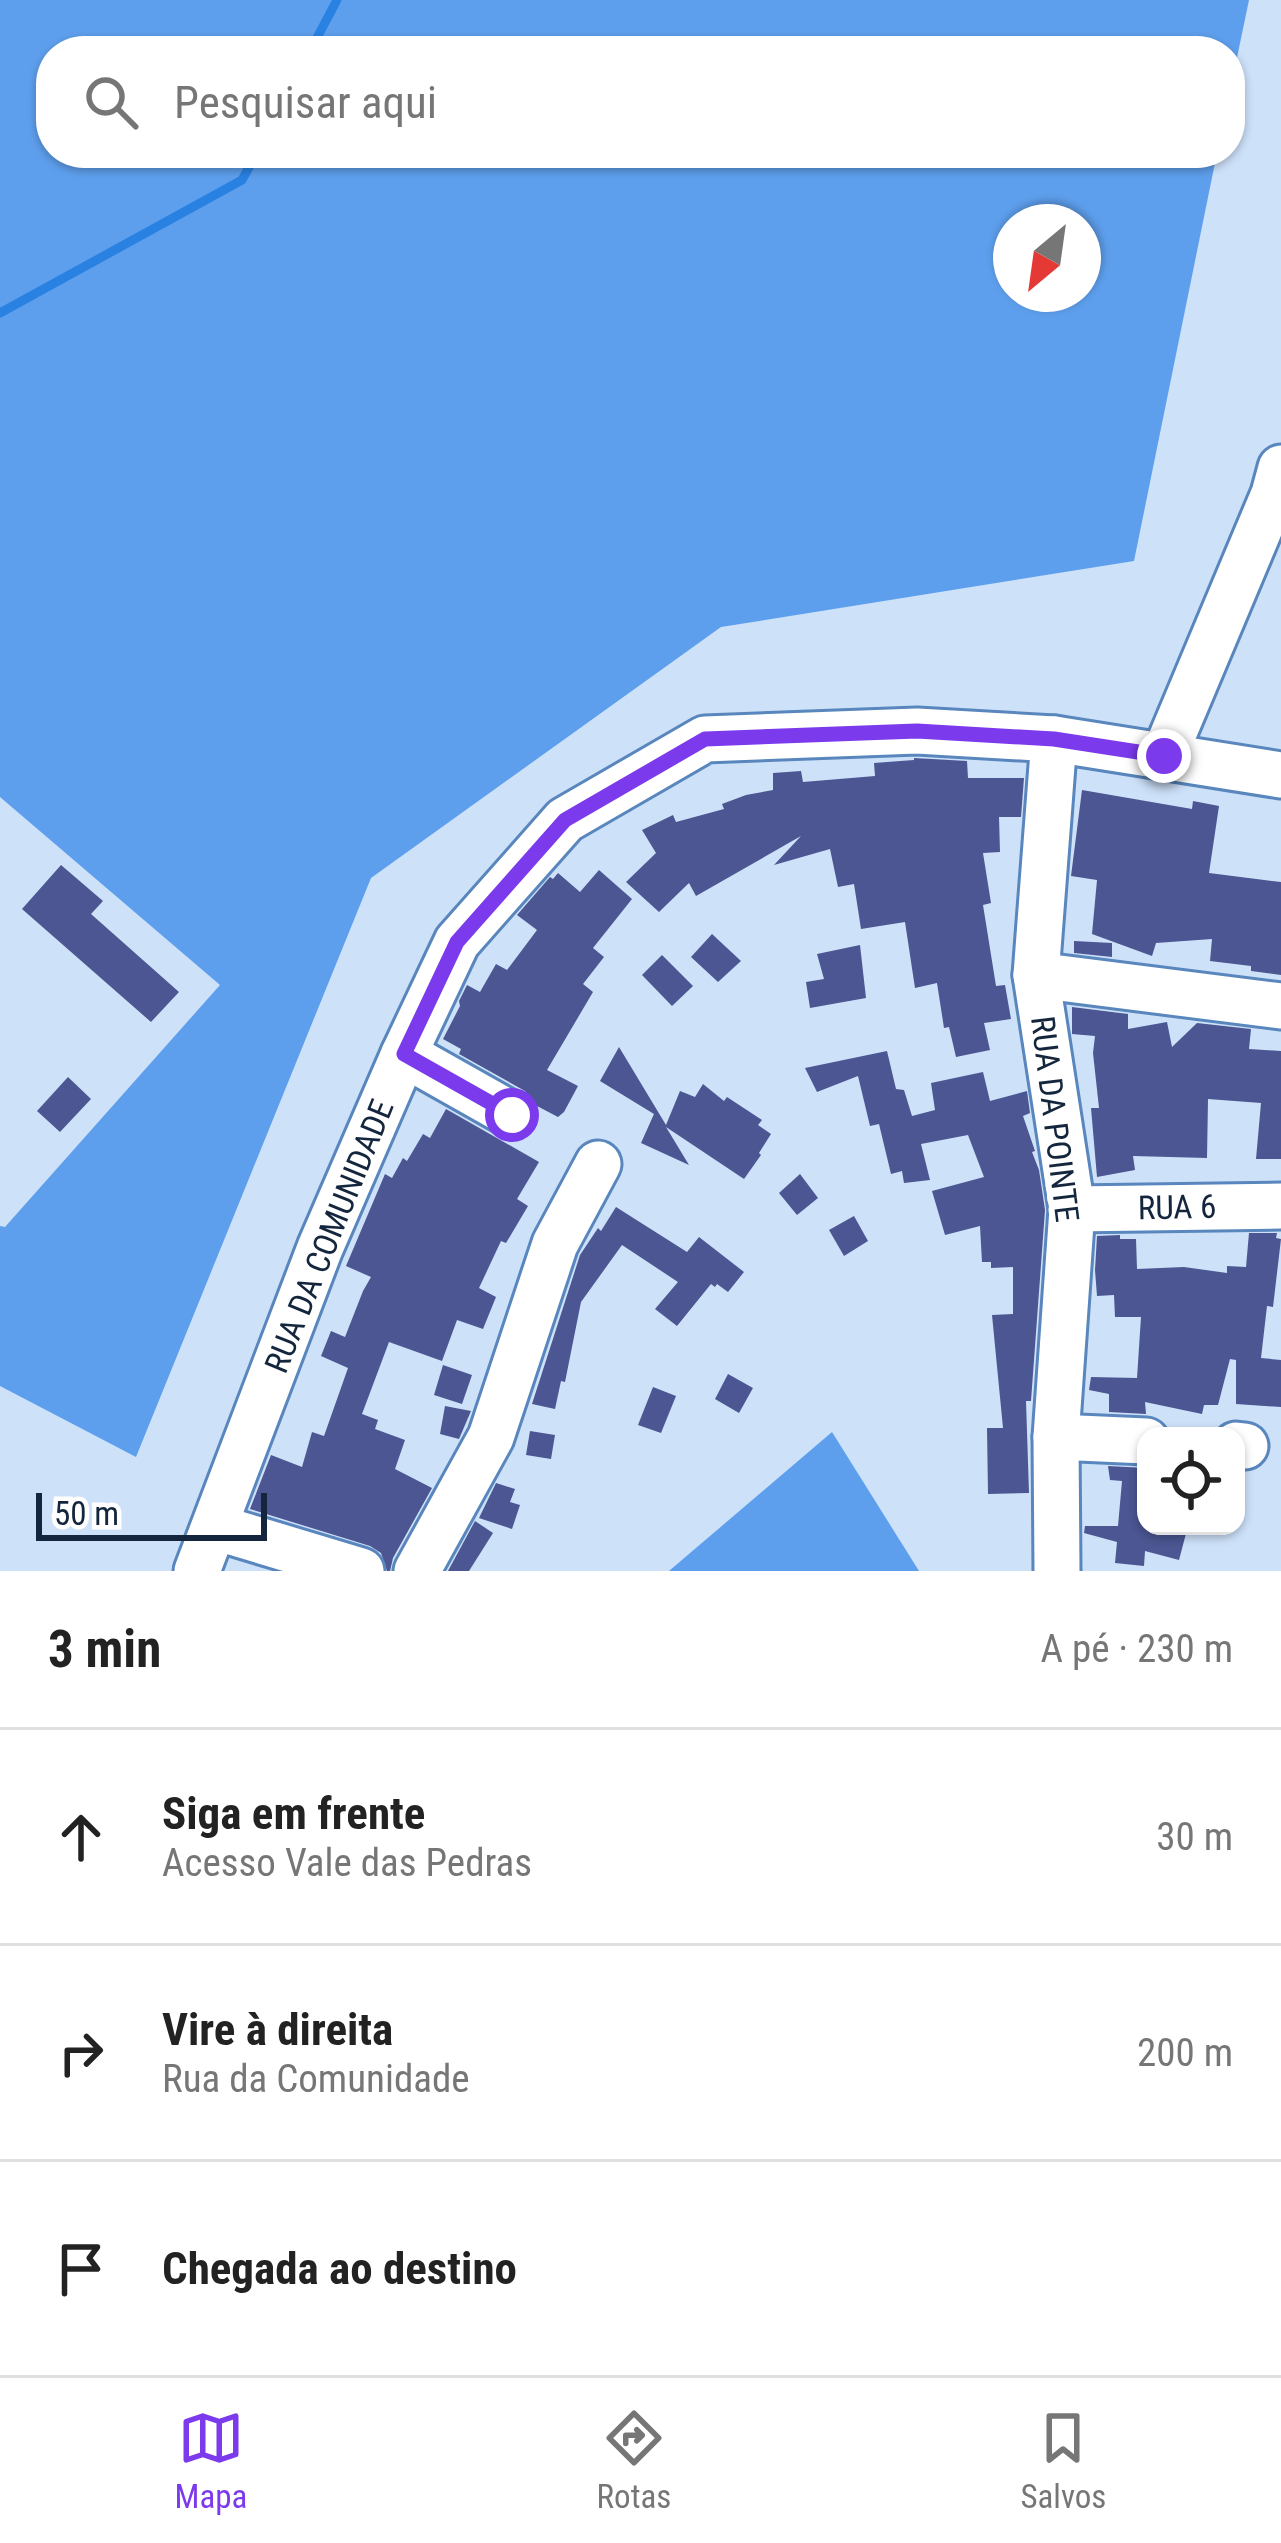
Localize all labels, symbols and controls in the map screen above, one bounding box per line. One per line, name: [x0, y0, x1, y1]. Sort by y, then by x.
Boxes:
search box: [36, 36, 1245, 168]
icon: search: [78, 69, 144, 135]
text: Pesquisar aqui: [174, 76, 437, 129]
north arrow: [993, 204, 1101, 312]
route end: [1137, 729, 1191, 783]
street label: RUA DA POINTE: [1023, 1014, 1087, 1224]
route start: [485, 1088, 539, 1142]
street label: RUA DA COMUNIDADE: [256, 1094, 402, 1378]
street label: RUA 6: [1137, 1187, 1217, 1227]
map controls: [1137, 1427, 1245, 1535]
button: locate: [1137, 1427, 1245, 1535]
scale bar: [36, 1487, 267, 1540]
text: 50 m: [54, 1494, 119, 1533]
text: 3 min: [48, 1620, 161, 1679]
text: A pé · 230 m: [1041, 1626, 1233, 1672]
text: Siga em frente: [162, 1787, 425, 1840]
icon: ahead: [48, 1804, 114, 1870]
text: 30 m: [1156, 1814, 1233, 1860]
text: Acesso Vale das Pedras: [162, 1840, 532, 1886]
text: Vire à direita: [162, 2003, 393, 2056]
icon: right: [48, 2020, 114, 2086]
text: 200 m: [1137, 2030, 1233, 2076]
text: Rua da Comunidade: [162, 2056, 470, 2102]
icon: arrive: [48, 2236, 114, 2302]
text: Chegada ao destino: [162, 2242, 517, 2295]
tab: Mapa: [175, 2405, 247, 2516]
tab: Rotas: [597, 2405, 671, 2516]
tab: Salvos: [1020, 2405, 1106, 2516]

